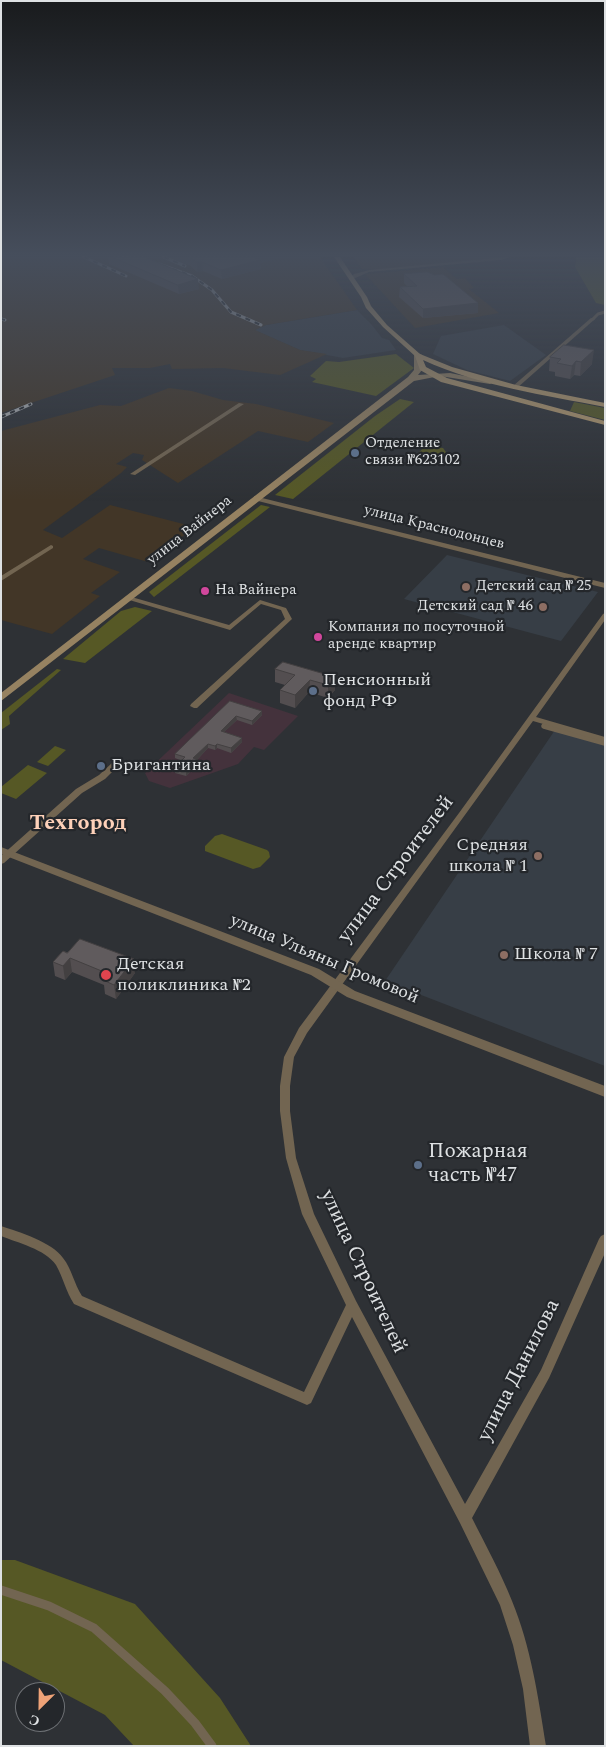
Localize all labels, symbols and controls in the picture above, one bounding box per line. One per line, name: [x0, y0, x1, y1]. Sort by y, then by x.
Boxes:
place label: Отделение связи №623102: [365, 435, 460, 470]
marker: Отделение связи №623102: [349, 447, 361, 459]
street label: улица Вайнера: [144, 492, 236, 570]
street label: улица Краснодонцев: [362, 502, 506, 554]
place label: Детский сад № 25: [476, 578, 591, 596]
marker: Детский сад № 25: [460, 581, 472, 593]
place label: На Вайнера: [215, 582, 297, 600]
marker: На Вайнера: [199, 585, 211, 597]
place label: Детский сад № 46: [418, 598, 533, 616]
marker: Детский сад № 46: [537, 601, 549, 613]
place label: Компания по посуточной аренде квартир: [328, 619, 504, 654]
marker: Компания по посуточной аренде квартир: [312, 631, 324, 643]
place label: Пенсионный фонд РФ: [323, 670, 431, 712]
marker: Пенсионный фонд РФ: [307, 685, 319, 697]
place label: Бригантина: [111, 755, 211, 777]
marker: Бригантина: [95, 760, 107, 772]
street label: улица Строителей: [333, 791, 461, 949]
district label: Техгород: [30, 812, 126, 838]
place label: Средняя школа № 1: [449, 835, 528, 878]
marker: Средняя школа № 1: [532, 850, 544, 862]
street label: улица Ульяны Громовой: [226, 910, 422, 1010]
place label: Школа № 7: [514, 944, 598, 966]
marker: Школа № 7: [498, 949, 510, 961]
place label: Детская поликлиника №2: [117, 954, 251, 996]
marker: Детская поликлиника №2: [99, 968, 113, 982]
place label: Пожарная часть №47: [428, 1140, 528, 1190]
marker: Пожарная часть №47: [412, 1159, 424, 1171]
street label: улица Строителей: [313, 1186, 411, 1358]
street label: улица Данилова: [473, 1296, 567, 1446]
north arrow: [15, 1682, 65, 1732]
text: С: [26, 1709, 43, 1732]

